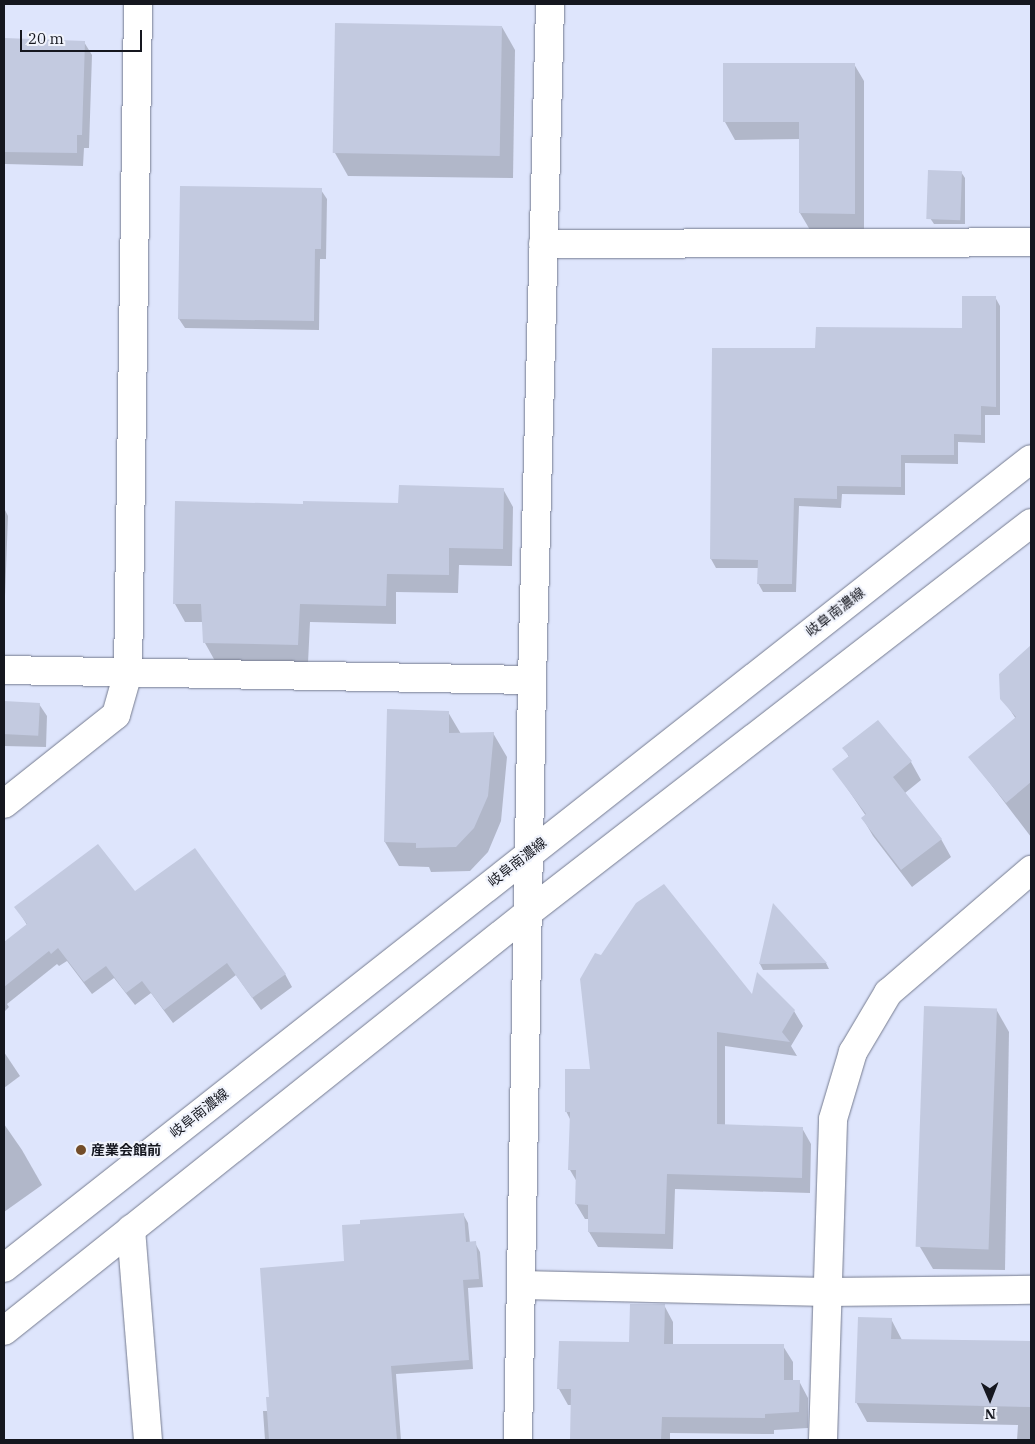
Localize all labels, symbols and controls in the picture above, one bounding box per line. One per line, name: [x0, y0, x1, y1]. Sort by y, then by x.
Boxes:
scale bar: [22, 20, 145, 52]
text: 20 m: [28, 29, 64, 48]
street label: 岐阜南濃線: [802, 584, 868, 640]
street label: 岐阜南濃線: [484, 834, 550, 890]
street label: 岐阜南濃線: [166, 1085, 232, 1141]
place label: 産業会館前: [91, 1142, 161, 1158]
marker: 産業会館前: [75, 1144, 87, 1156]
north arrow: [965, 1374, 1015, 1424]
text: N: [985, 1405, 996, 1423]

